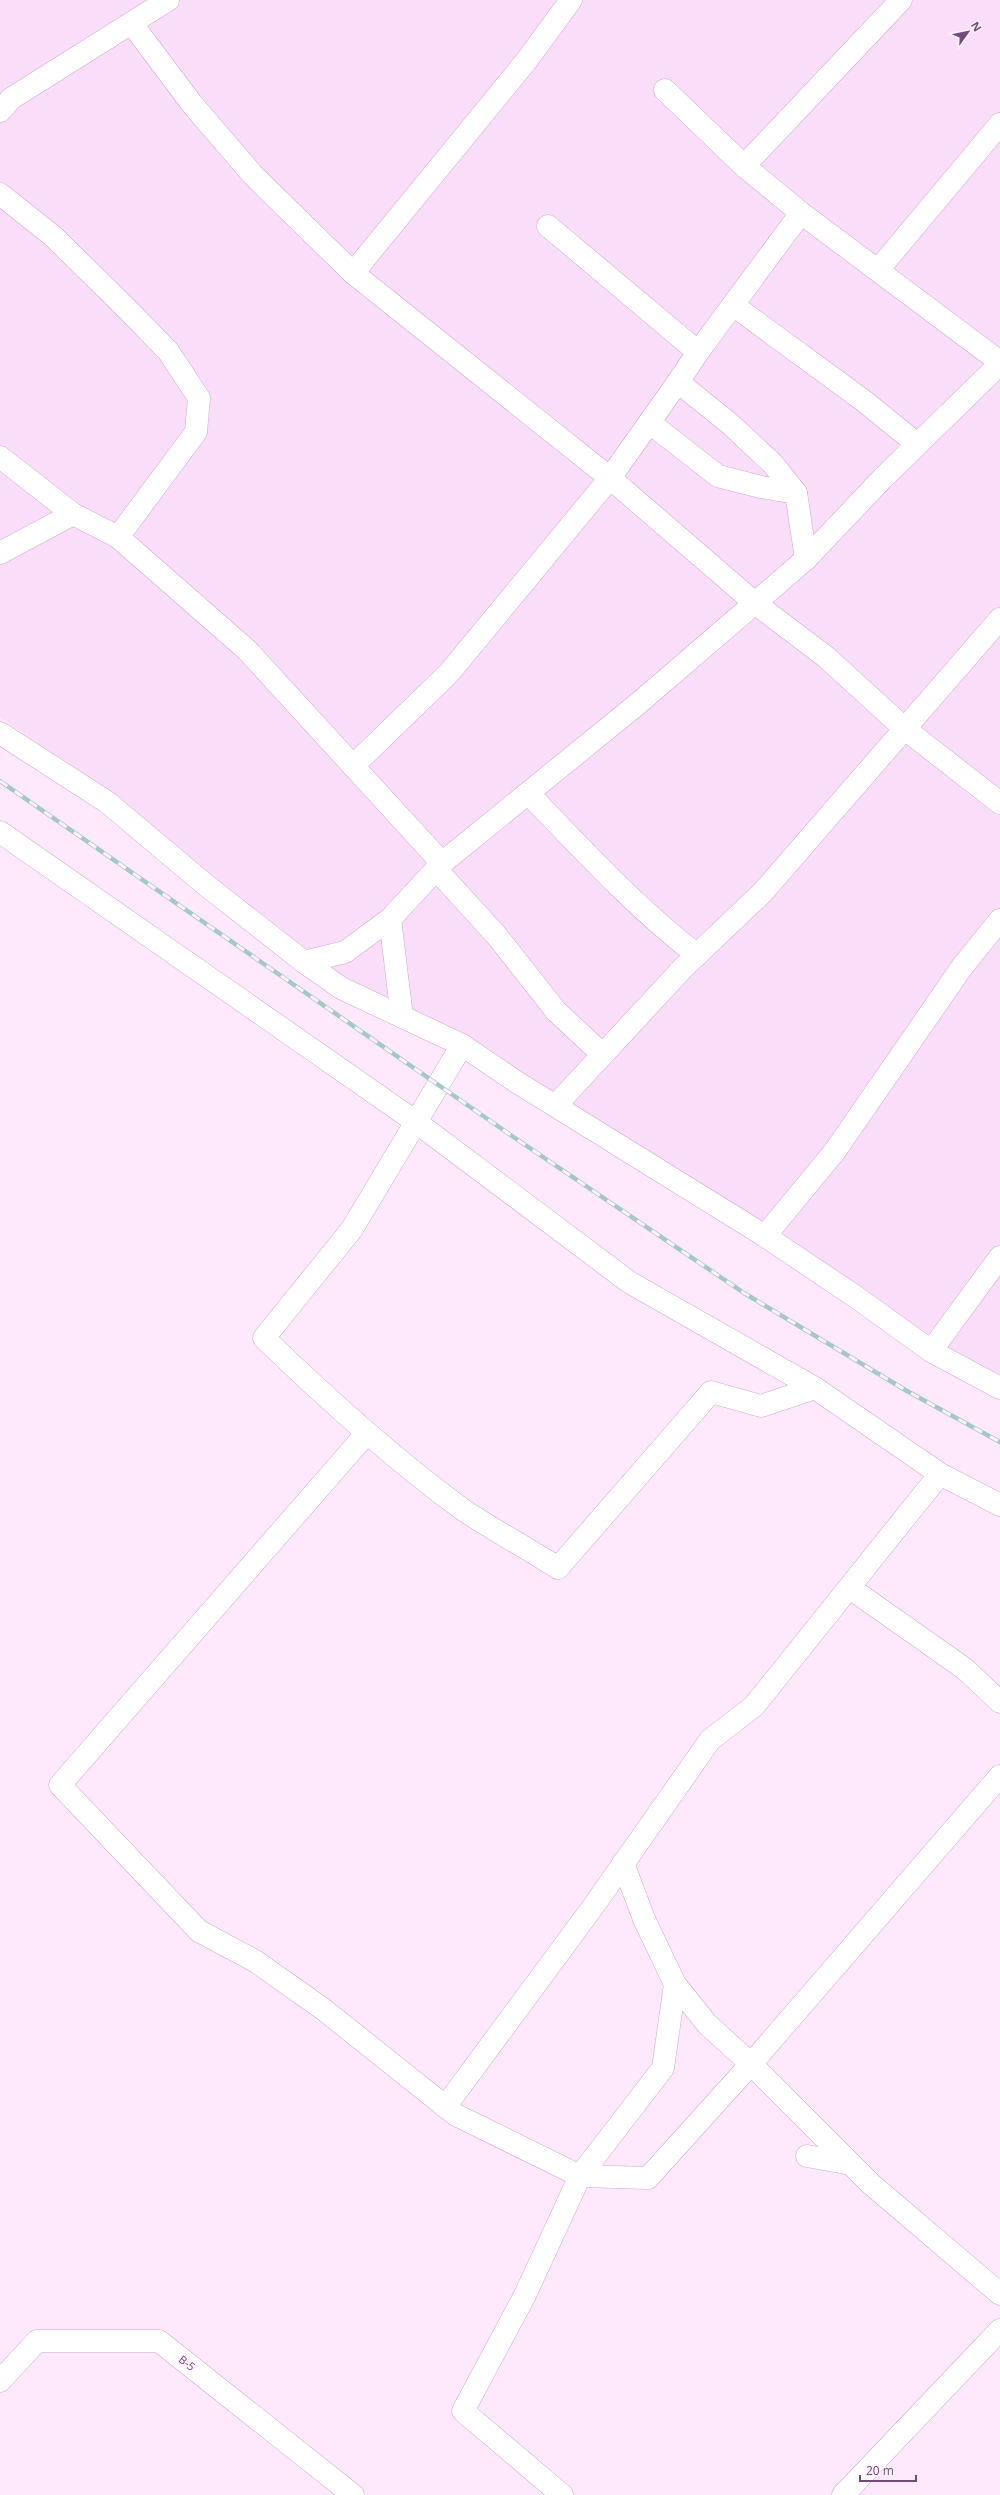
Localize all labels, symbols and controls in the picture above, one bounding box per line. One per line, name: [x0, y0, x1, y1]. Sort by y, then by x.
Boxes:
north arrow: [948, 12, 988, 52]
text: N: [968, 18, 986, 34]
street label: B-5: [176, 2351, 199, 2374]
scale bar: [860, 2457, 916, 2483]
text: 20 m: [866, 2462, 894, 2479]

